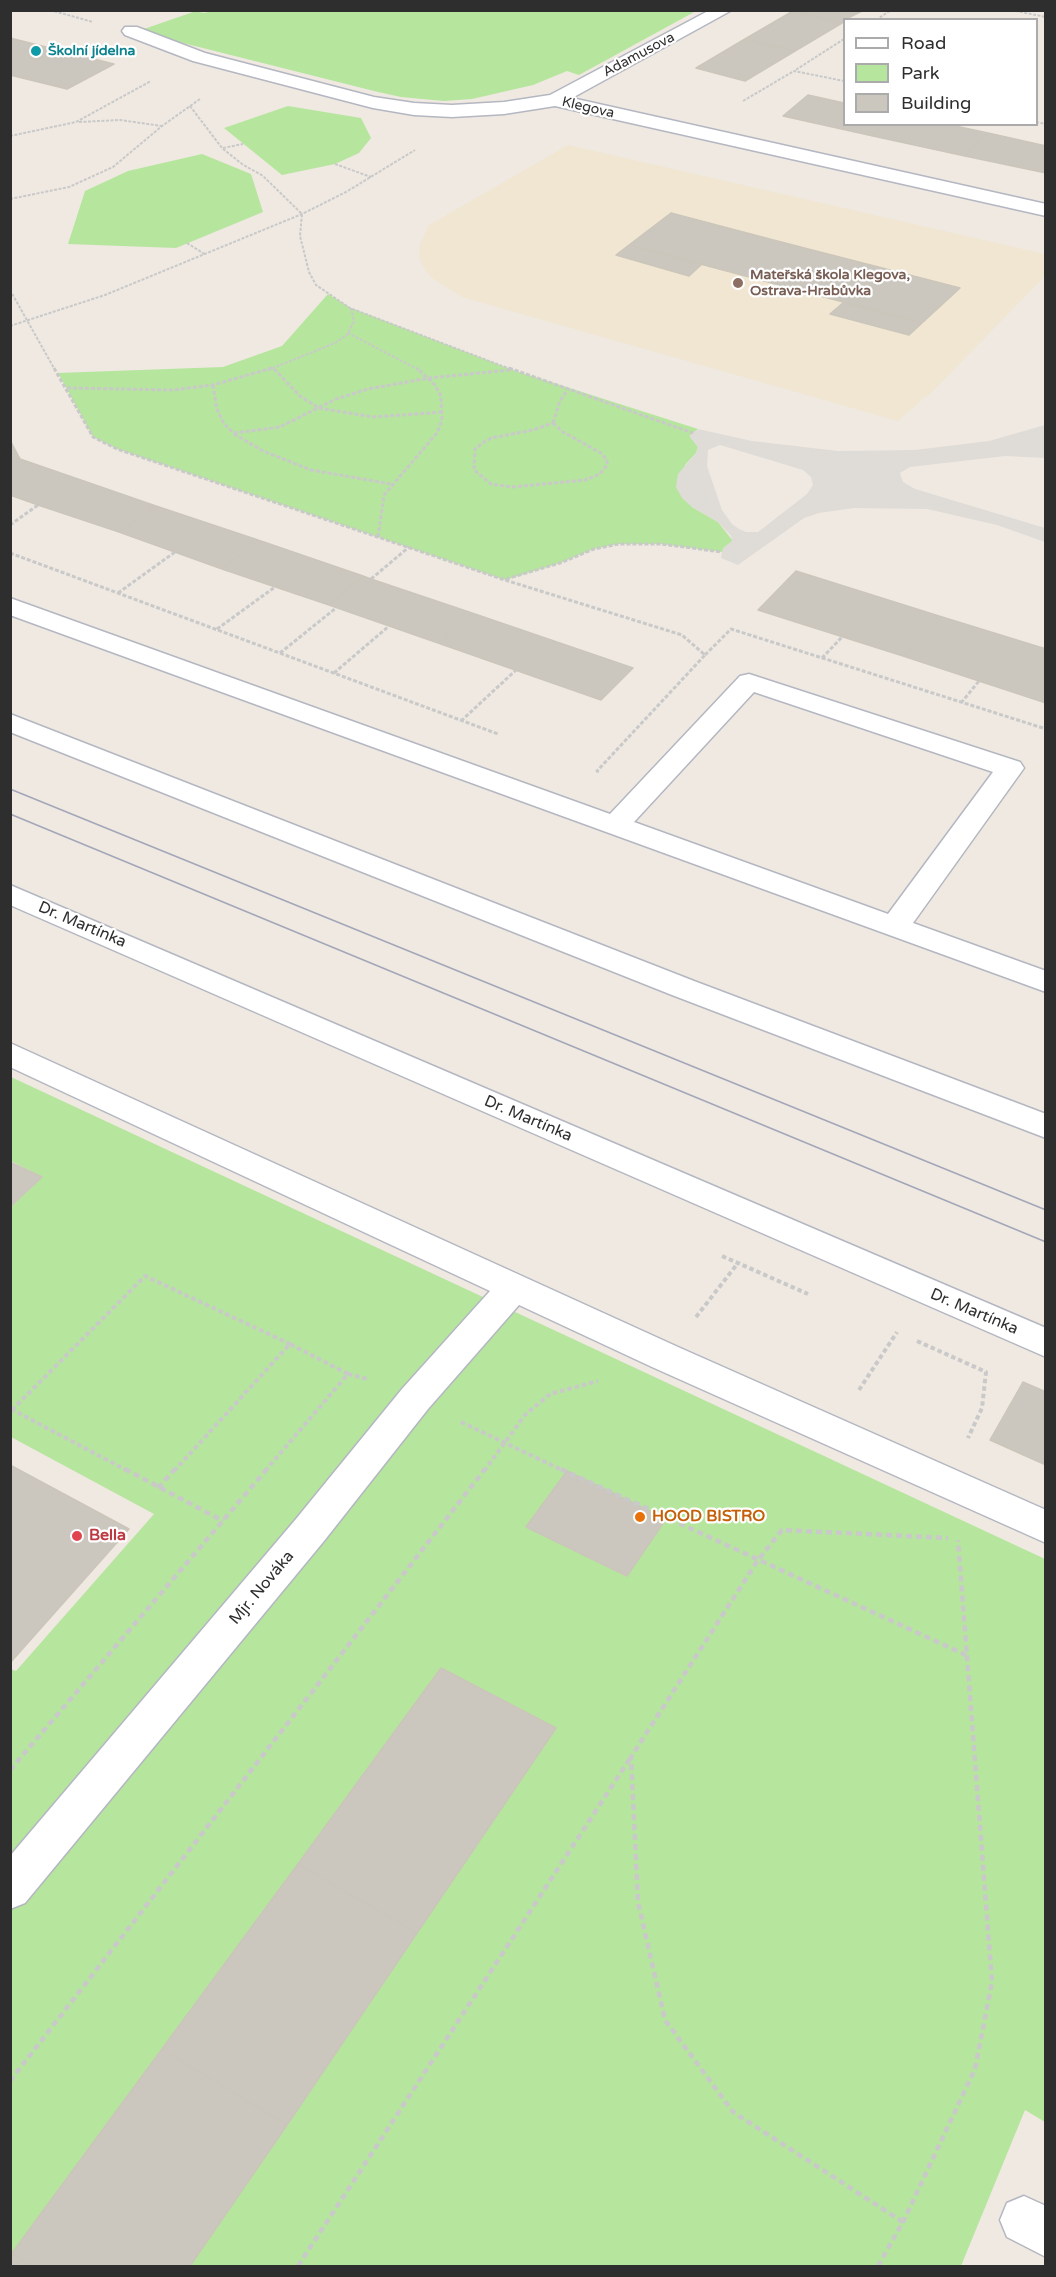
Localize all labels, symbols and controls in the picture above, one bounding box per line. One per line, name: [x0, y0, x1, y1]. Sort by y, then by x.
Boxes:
legend: [843, 18, 1038, 126]
street label: Adamusova: [600, 29, 678, 81]
text: Road: [901, 32, 946, 54]
place label: Školní jídelna: [48, 43, 135, 59]
marker: Školní jídelna: [29, 44, 43, 58]
text: Park: [901, 62, 939, 84]
text: Building: [901, 92, 971, 114]
street label: Klegova: [560, 94, 616, 122]
place label: Mateřská škola Klegova, Ostrava-Hrabůvka: [750, 267, 910, 300]
marker: Mateřská škola Klegova, Ostrava-Hrabůvka: [731, 276, 745, 290]
street label: Dr. Martínka: [35, 898, 129, 952]
street label: Dr. Martínka: [481, 1092, 575, 1146]
street label: Dr. Martínka: [927, 1285, 1021, 1339]
place label: HOOD BISTRO: [652, 1507, 765, 1527]
marker: HOOD BISTRO: [633, 1510, 647, 1524]
place label: Bella: [89, 1526, 126, 1546]
marker: Bella: [70, 1529, 84, 1543]
street label: Mjr. Nováka: [226, 1547, 298, 1629]

